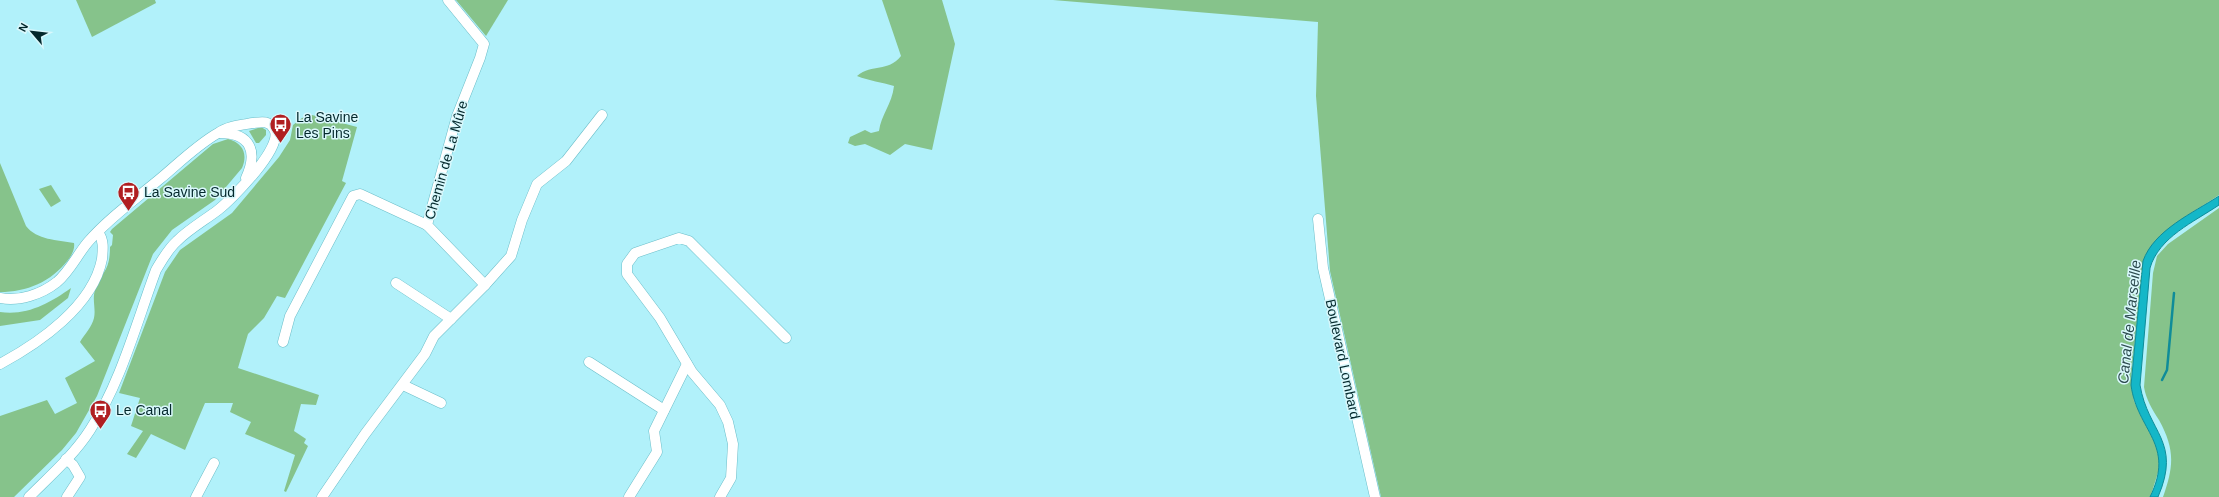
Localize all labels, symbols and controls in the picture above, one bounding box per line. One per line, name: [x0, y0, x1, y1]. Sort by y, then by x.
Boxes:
north arrow: [12, 12, 52, 52]
text: N: [16, 21, 30, 34]
street label: Chemin de La Mûre: [421, 98, 471, 221]
place label: La Savine Les Pins: [296, 109, 358, 141]
bus stop icon: La Savine Les Pins: [268, 112, 294, 145]
bus stop icon: La Savine Sud: [115, 179, 141, 212]
place label: La Savine Sud: [144, 184, 235, 200]
water label: Canal de Marseille: [2114, 259, 2144, 385]
street label: Boulevard Lombard: [1322, 298, 1364, 420]
bus stop icon: Le Canal: [88, 397, 114, 430]
place label: Le Canal: [116, 402, 172, 418]

